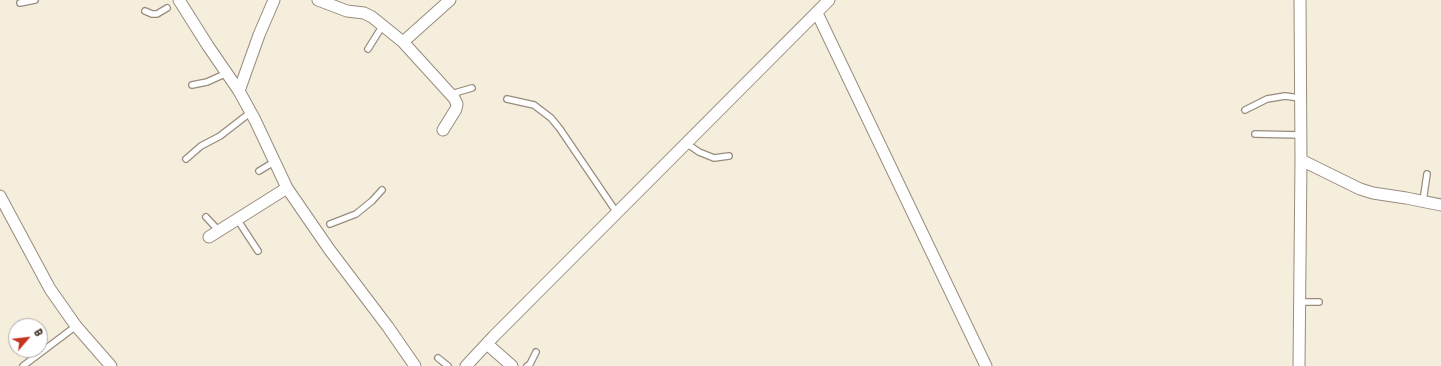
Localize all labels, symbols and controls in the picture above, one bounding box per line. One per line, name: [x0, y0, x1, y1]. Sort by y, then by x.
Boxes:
north arrow: [8, 318, 48, 358]
text: B: [31, 327, 45, 338]

